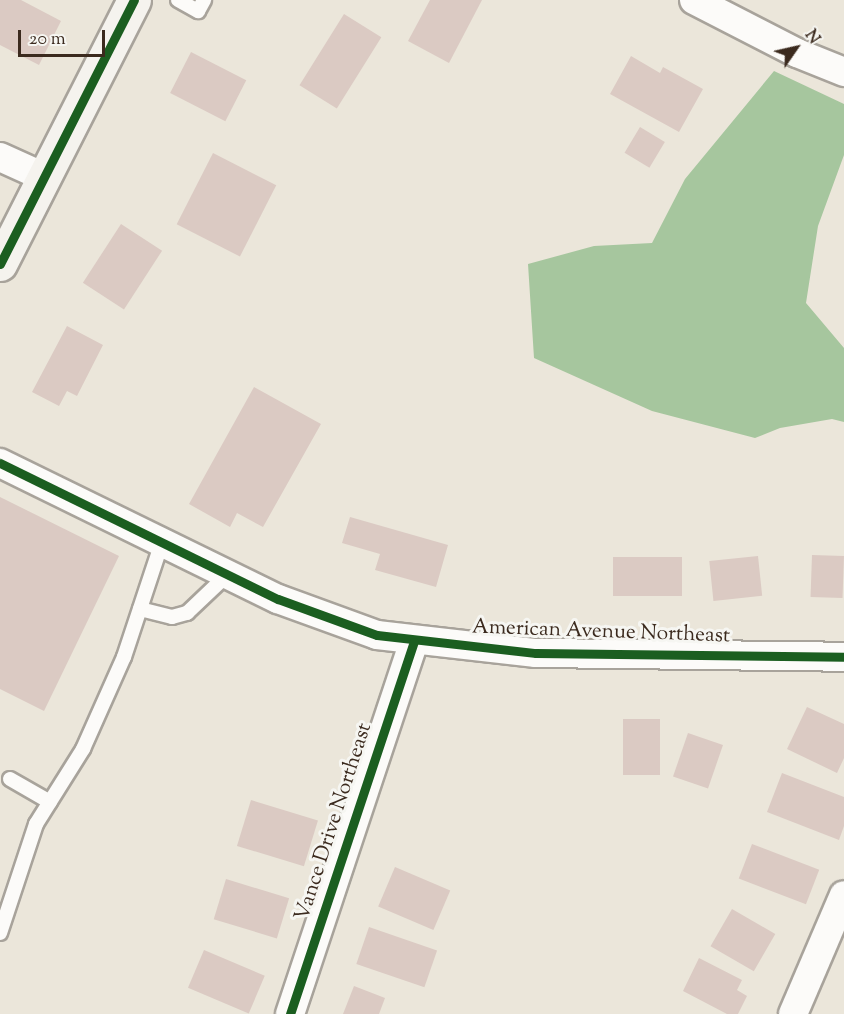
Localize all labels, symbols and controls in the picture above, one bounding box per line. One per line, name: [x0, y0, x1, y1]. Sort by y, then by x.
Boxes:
scale bar: [21, 18, 108, 56]
north arrow: [766, 18, 826, 78]
text: N: [798, 26, 824, 49]
text: 20 m: [29, 27, 66, 53]
street label: American Avenue Northeast: [471, 615, 731, 649]
street label: Vance Drive Northeast: [290, 720, 378, 924]

